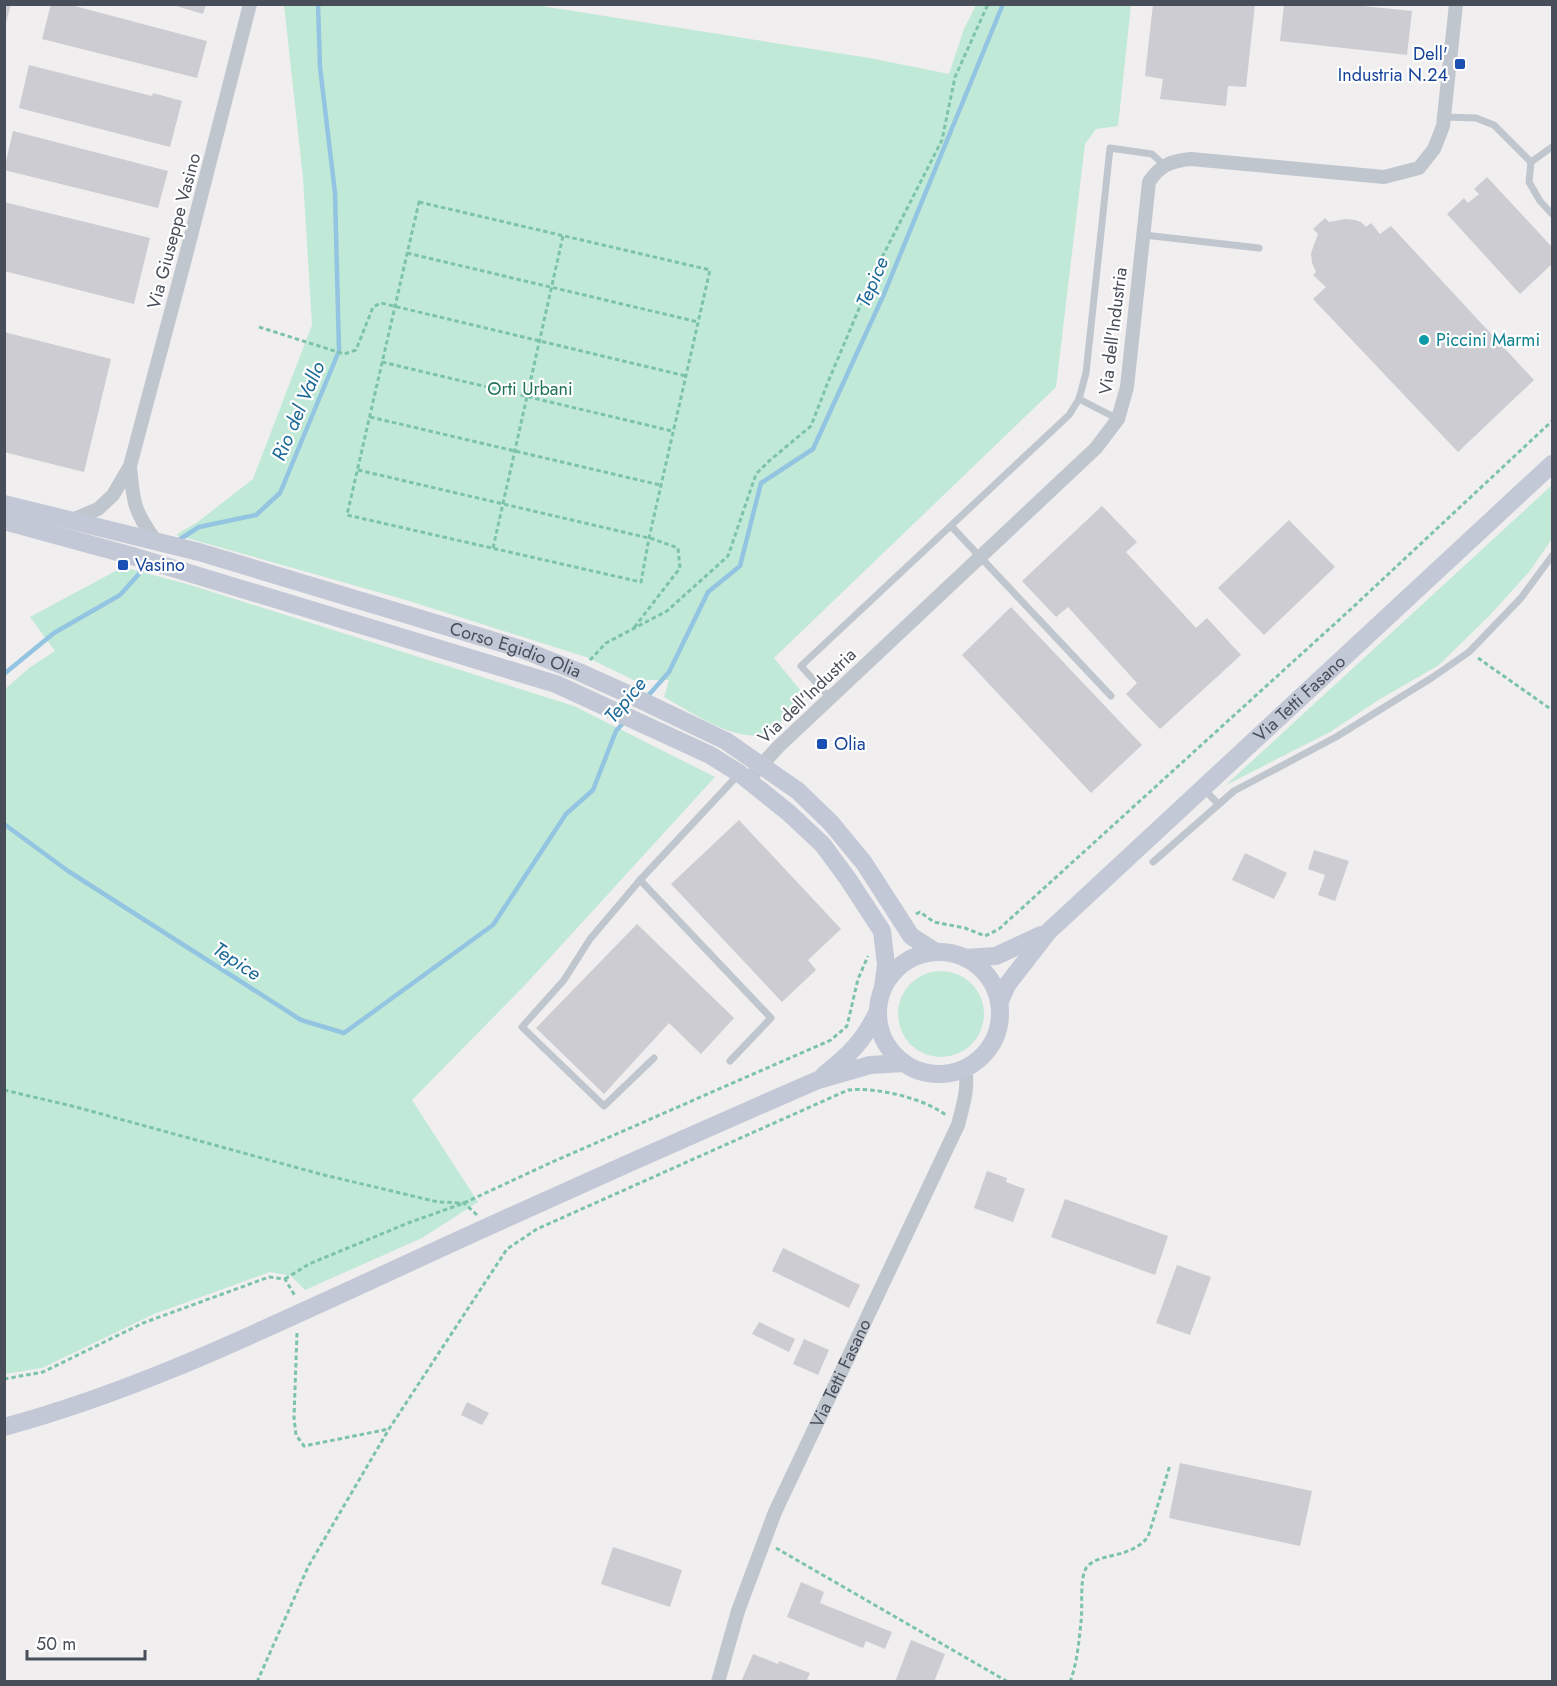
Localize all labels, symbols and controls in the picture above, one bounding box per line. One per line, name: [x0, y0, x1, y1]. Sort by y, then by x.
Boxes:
place label: Dell' Industria N.24: [1338, 41, 1448, 88]
marker: Dell' Industria N.24: [1453, 57, 1467, 71]
street label: Via Giuseppe Vasino: [141, 150, 207, 312]
water label: Tepice: [849, 252, 896, 312]
street label: Via dell'Industria: [1092, 266, 1134, 396]
place label: Piccini Marmi: [1436, 327, 1540, 353]
marker: Piccini Marmi: [1417, 333, 1431, 347]
water label: Rio del Vallo: [265, 357, 333, 465]
park label: Orti Urbani: [487, 376, 573, 402]
place label: Vasino: [135, 552, 185, 578]
marker: Vasino: [116, 558, 130, 572]
street label: Corso Egidio Olia: [446, 615, 585, 685]
street label: Via dell'Industria: [752, 642, 862, 750]
street label: Via Tetti Fasano: [1248, 649, 1352, 748]
water label: Tepice: [597, 671, 653, 730]
place label: Olia: [834, 731, 866, 757]
marker: Olia: [815, 737, 829, 751]
water label: Tepice: [207, 935, 267, 988]
street label: Via Tetti Fasano: [804, 1314, 878, 1432]
scale bar: [27, 1623, 146, 1661]
text: 50 m: [36, 1631, 76, 1657]

